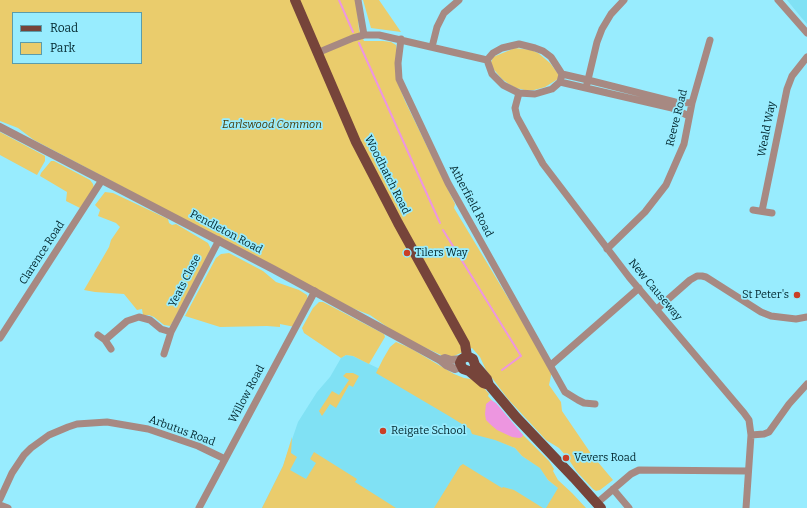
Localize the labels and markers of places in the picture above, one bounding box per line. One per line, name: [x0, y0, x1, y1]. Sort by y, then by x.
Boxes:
place label: Tilers Way: [415, 246, 468, 260]
marker: Tilers Way: [402, 248, 412, 258]
place label: St Peter's: [742, 288, 789, 302]
marker: St Peter's: [792, 290, 802, 300]
place label: Reigate School: [391, 424, 466, 438]
marker: Reigate School: [378, 426, 388, 436]
place label: Vevers Road: [574, 451, 636, 465]
marker: Vevers Road: [561, 453, 571, 463]

